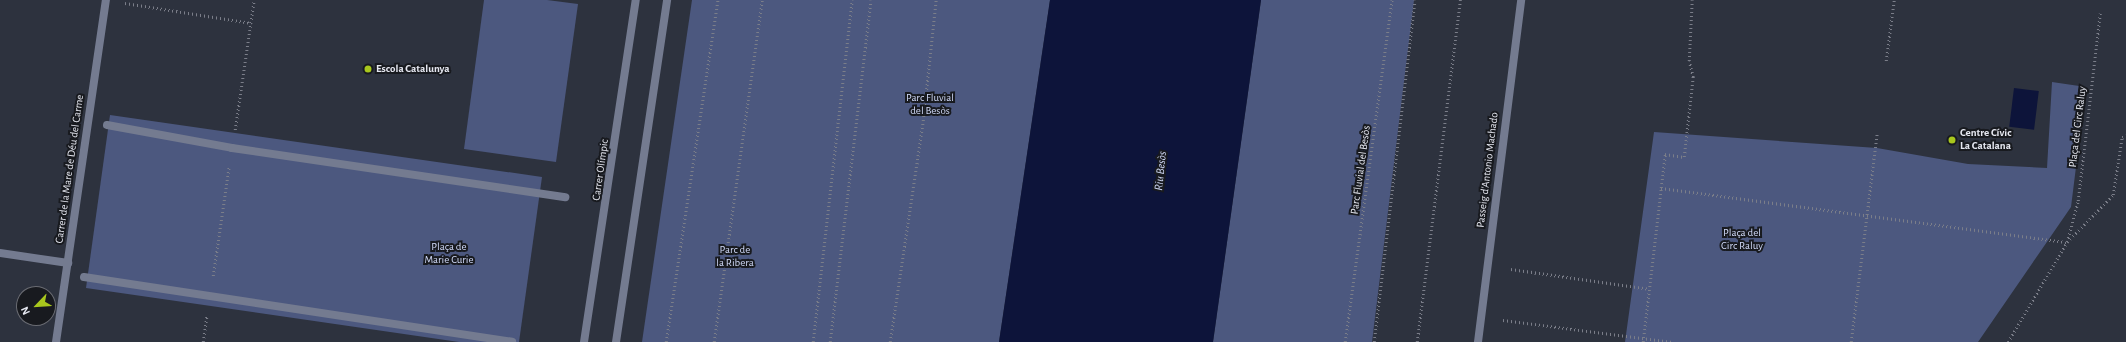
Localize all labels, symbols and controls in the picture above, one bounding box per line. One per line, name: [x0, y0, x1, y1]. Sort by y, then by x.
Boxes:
place label: Escola Catalunya: [376, 62, 450, 76]
marker: Escola Catalunya: [363, 64, 373, 74]
street label: Plaça del Circ Raluy: [2066, 86, 2090, 168]
park label: Parc Fluvial del Besòs: [906, 92, 954, 118]
street label: Carrer de la Mare de Déu del Carme: [53, 94, 87, 244]
street label: Passeig d'Antonio Machado: [1474, 111, 1502, 229]
street label: Parc Fluvial del Besòs: [1348, 125, 1374, 215]
place label: Centre Cívic La Catalana: [1960, 127, 2011, 153]
marker: Centre Cívic La Catalana: [1947, 135, 1957, 145]
street label: Carrer Olímpic: [590, 138, 612, 202]
water label: Riu Besòs: [1152, 151, 1170, 191]
park label: Plaça del Circ Raluy: [1721, 227, 1763, 253]
park label: Plaça de Marie Curie: [424, 241, 474, 267]
park label: Parc de la Ribera: [716, 244, 754, 270]
north arrow: [16, 286, 56, 326]
text: N: [19, 305, 32, 317]

